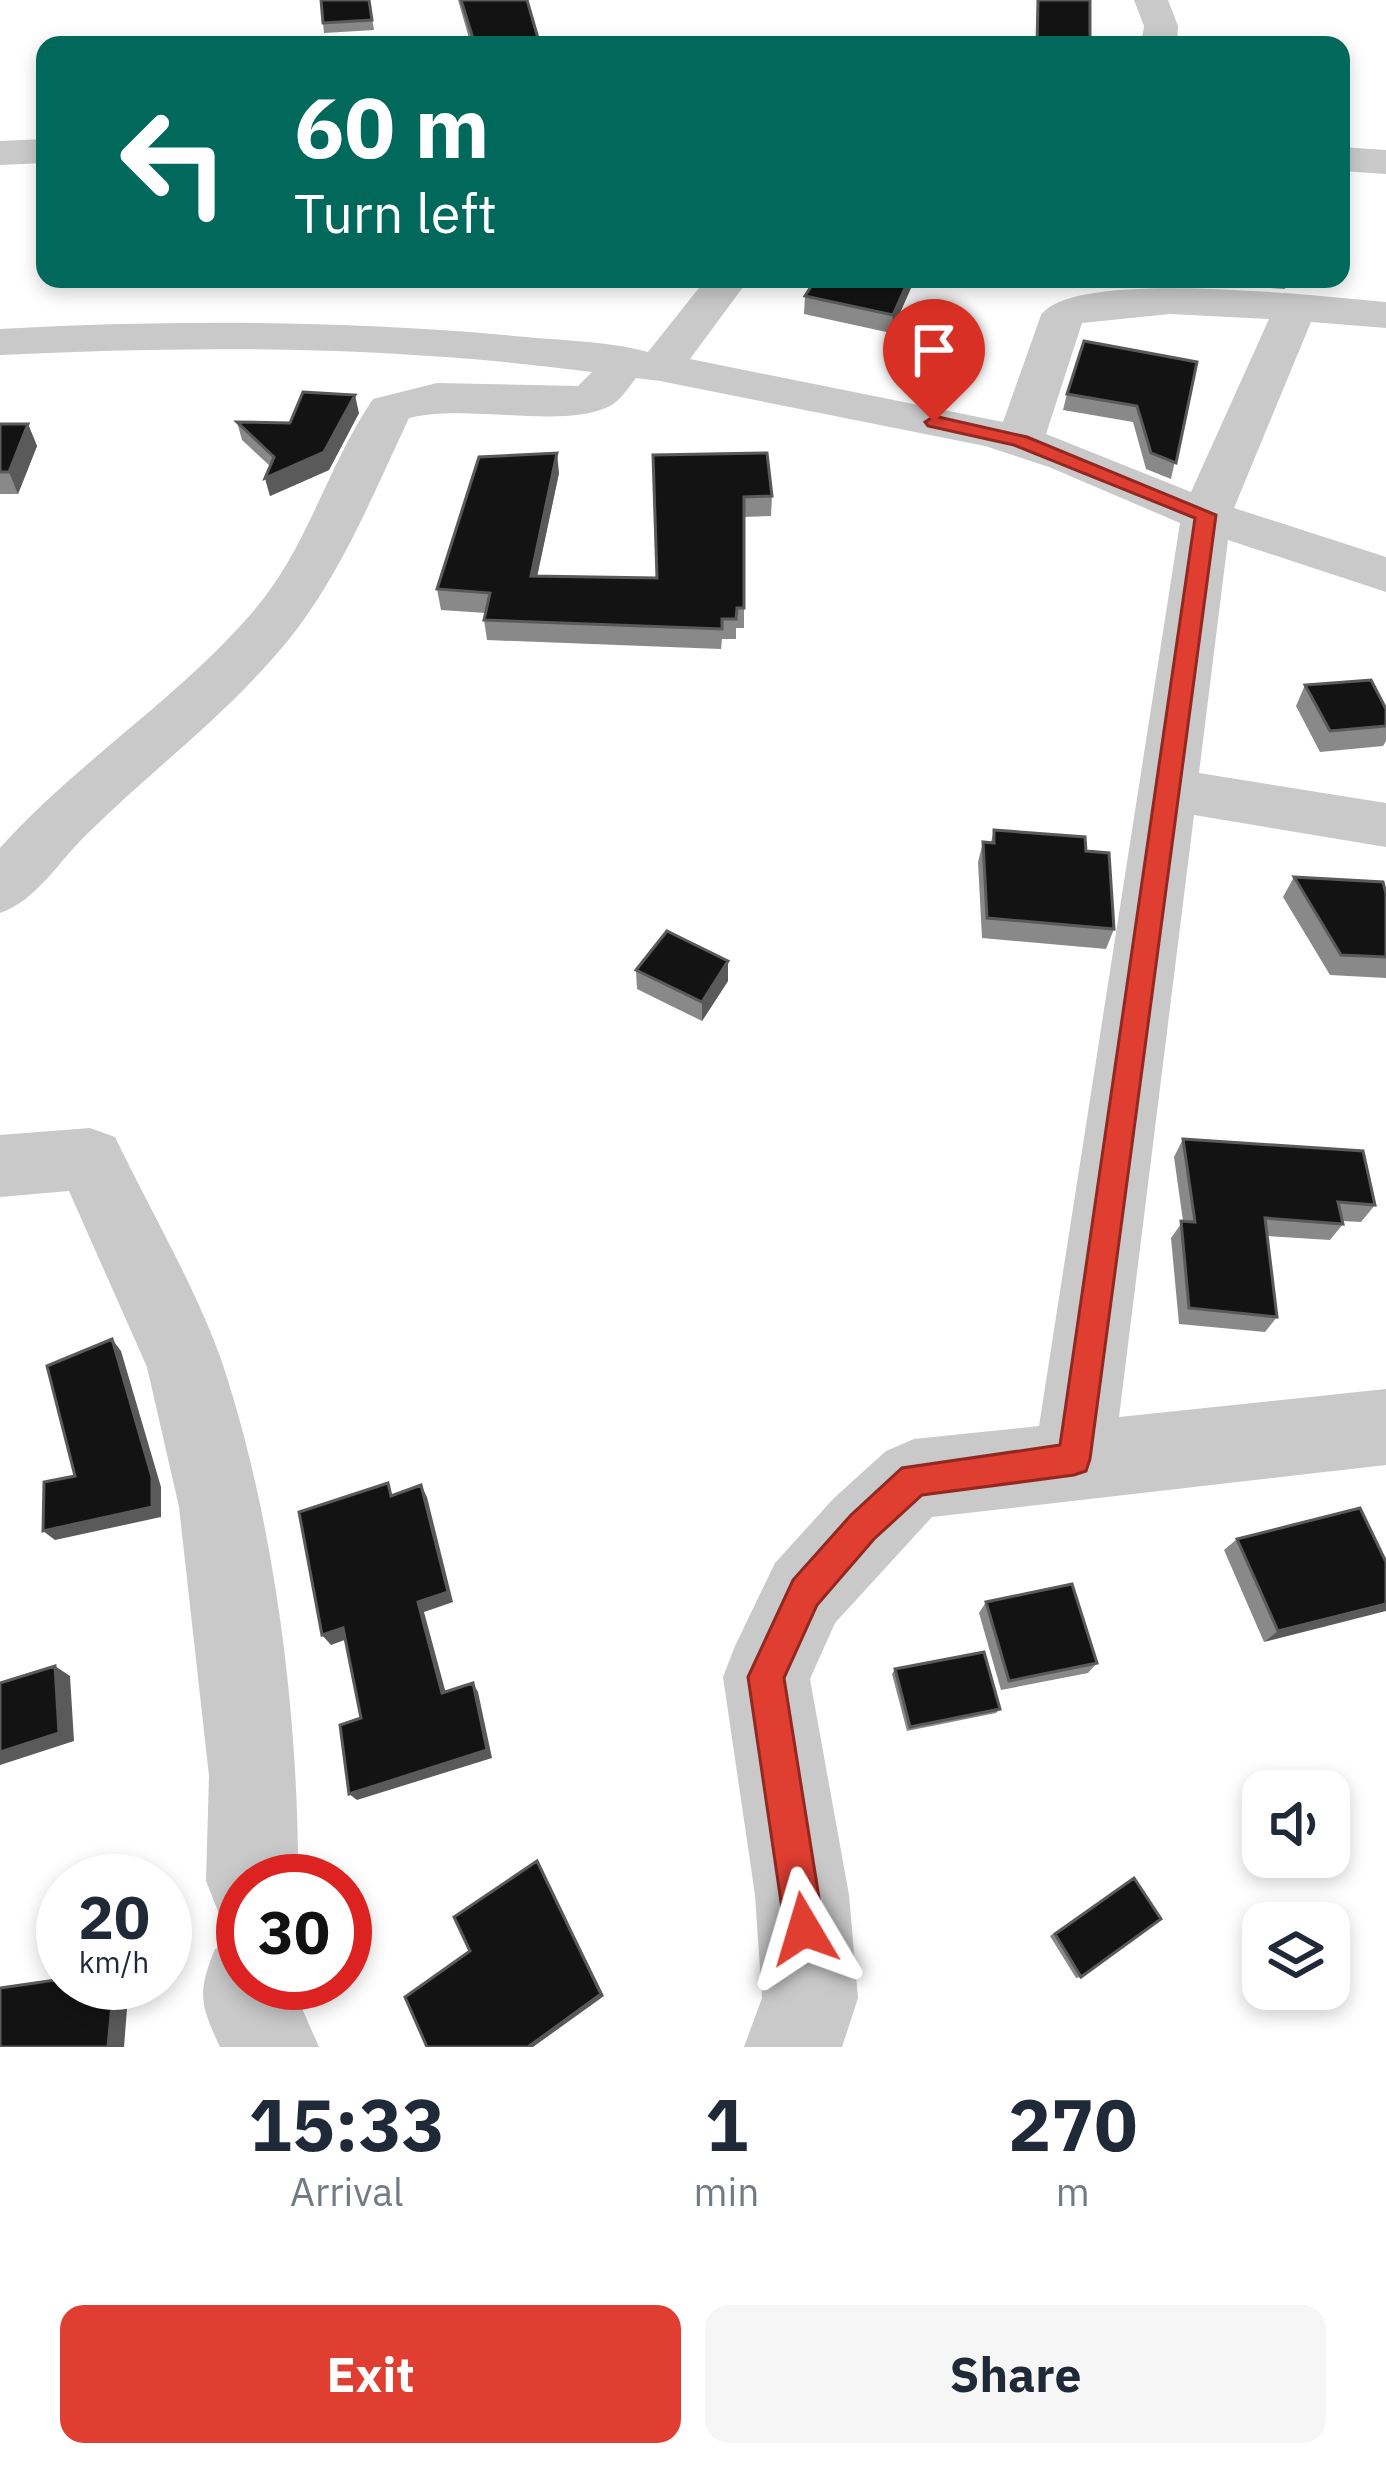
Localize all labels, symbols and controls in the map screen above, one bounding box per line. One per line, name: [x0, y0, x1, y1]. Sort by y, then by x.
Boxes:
text: 60 m: [294, 72, 490, 181]
icon: left: [96, 84, 252, 240]
text: Turn left: [294, 178, 497, 248]
pin: [883, 299, 985, 422]
icon: arrive: [901, 317, 967, 383]
map controls: [1242, 1770, 1350, 2010]
button: sound: [1242, 1770, 1350, 1878]
speed limit sign: 30: [216, 1854, 372, 2010]
position arrow: [741, 1866, 867, 1992]
text: 20: [78, 1877, 150, 1956]
button: layers: [1242, 1902, 1350, 2010]
text: km/h: [79, 1942, 149, 1981]
text: 15:33: [248, 2077, 445, 2171]
text: 1: [705, 2077, 748, 2171]
text: 270: [1008, 2077, 1138, 2171]
text: Arrival: [290, 2166, 404, 2217]
text: min: [694, 2166, 759, 2217]
text: m: [1056, 2166, 1090, 2217]
button: Exit: [60, 2305, 681, 2443]
button: Share: [705, 2305, 1326, 2443]

